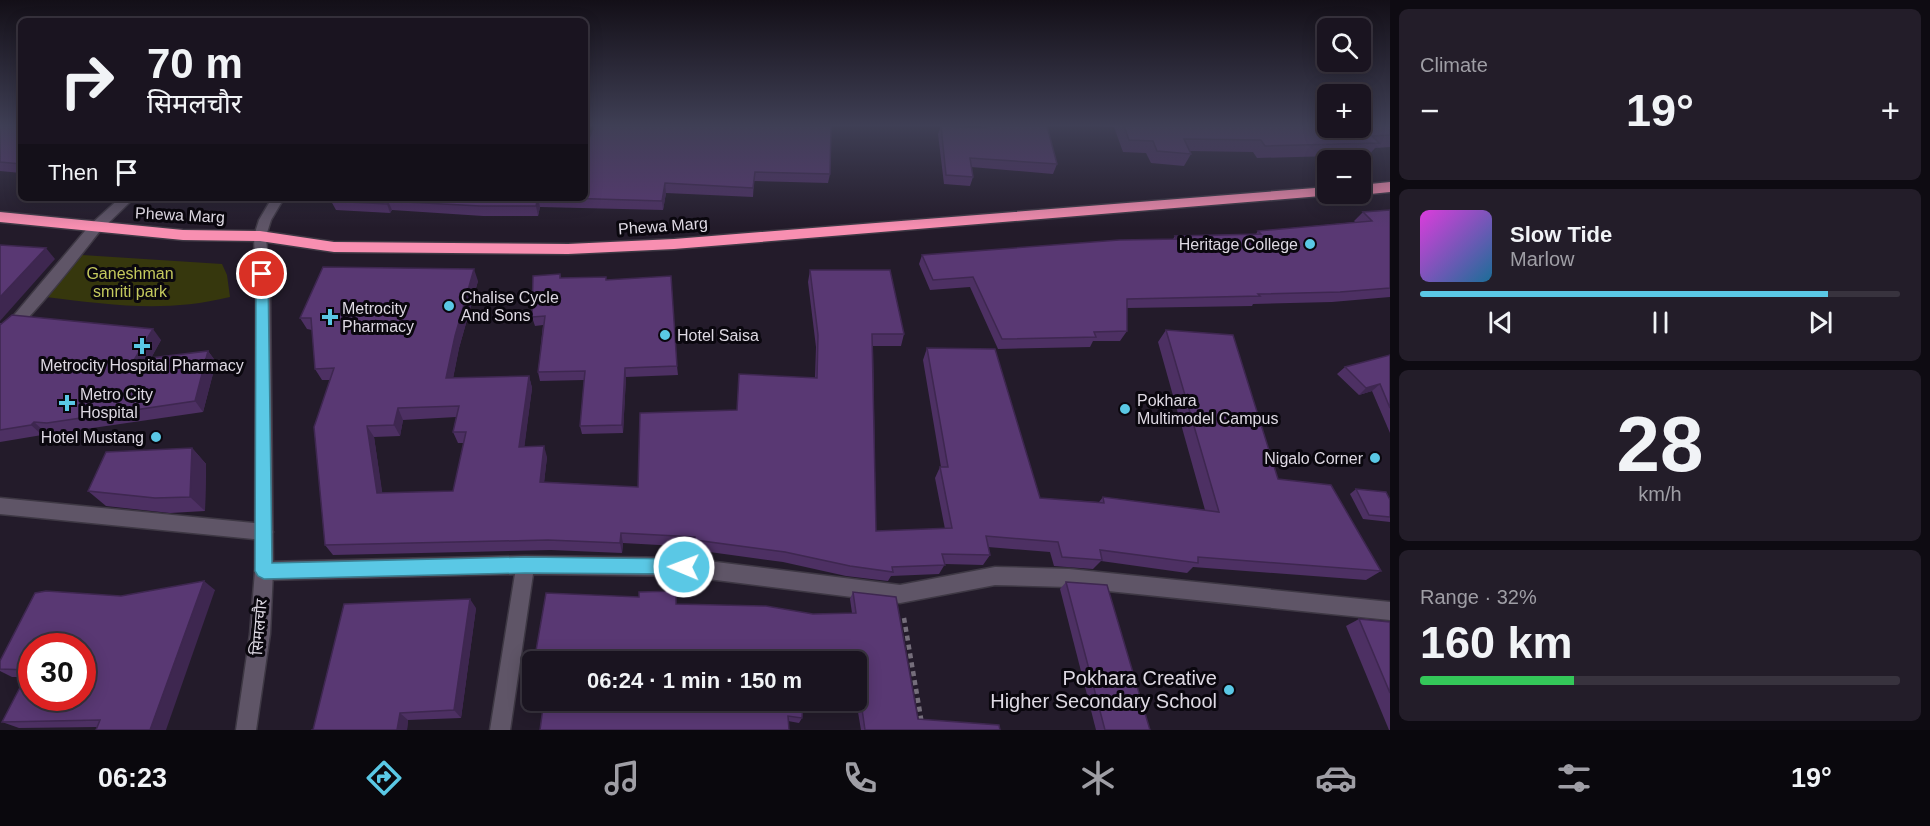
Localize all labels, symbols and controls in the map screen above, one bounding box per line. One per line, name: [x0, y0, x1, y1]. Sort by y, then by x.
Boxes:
map controls: [1317, 18, 1371, 204]
button: search: [1317, 18, 1371, 72]
text: 70 m: [147, 40, 243, 87]
icon: right: [48, 42, 126, 120]
text: Climate: [1420, 54, 1488, 76]
button: +: [1317, 84, 1371, 138]
text: 19°: [1626, 85, 1694, 136]
text: सिमलचौर: [147, 89, 242, 119]
text: −: [1420, 92, 1439, 129]
text: +: [1881, 92, 1900, 129]
button: −: [1317, 150, 1371, 204]
icon: arrive: [110, 156, 143, 189]
text: Then: [48, 160, 98, 185]
street label: Phewa Marg: [135, 204, 225, 226]
street label: Phewa Marg: [618, 214, 708, 238]
text: Slow Tide: [1510, 222, 1612, 247]
place label: Heritage College: [1179, 236, 1298, 253]
marker: Heritage College: [1303, 237, 1317, 251]
pin: [236, 248, 287, 299]
text: Marlow: [1510, 248, 1574, 270]
icon: arrive: [245, 257, 278, 290]
park label: Ganeshman smriti park: [86, 265, 174, 300]
place label: Chalise Cycle And Sons: [461, 289, 559, 324]
marker: Chalise Cycle And Sons: [442, 299, 456, 313]
place label: Metrocity Pharmacy: [342, 300, 414, 335]
icon: previous: [1484, 306, 1517, 339]
icon: pause: [1644, 306, 1677, 339]
icon: next: [1804, 306, 1837, 339]
marker: Metrocity Pharmacy: [323, 310, 337, 324]
place label: Hotel Saisa: [677, 327, 759, 344]
marker: Hotel Saisa: [658, 328, 672, 342]
marker: Metrocity Hospital Pharmacy: [135, 339, 149, 353]
place label: Metrocity Hospital Pharmacy: [40, 357, 244, 374]
place label: Metro City Hospital: [80, 386, 153, 421]
place label: Pokhara Multimodel Campus: [1137, 392, 1278, 427]
marker: Metro City Hospital: [58, 394, 76, 412]
text: 28: [1617, 400, 1703, 488]
marker: Pokhara Multimodel Campus: [1118, 402, 1132, 416]
place label: Hotel Mustang: [41, 429, 144, 446]
marker: Hotel Mustang: [149, 430, 163, 444]
place label: Nigalo Corner: [1264, 450, 1364, 467]
marker: Nigalo Corner: [1368, 451, 1382, 465]
text: km/h: [1638, 483, 1682, 505]
position arrow: [652, 535, 716, 599]
text: Range · 32%: [1420, 586, 1537, 608]
street label: सिमलचौर: [248, 598, 270, 656]
text: 160 km: [1420, 617, 1573, 668]
speed limit sign: 30: [18, 633, 96, 711]
place label: Pokhara Creative Higher Secondary School: [990, 667, 1217, 712]
text: 06:24 · 1 min · 150 m: [587, 668, 802, 693]
marker: Pokhara Creative Higher Secondary School: [1222, 683, 1236, 697]
icon: directions: [363, 757, 405, 799]
icon: music: [601, 757, 643, 799]
icon: phone: [839, 757, 881, 799]
icon: climate: [1077, 757, 1119, 799]
icon: car: [1315, 757, 1357, 799]
icon: filters: [1553, 757, 1595, 799]
text: 06:23: [98, 763, 167, 793]
text: 19°: [1791, 763, 1832, 793]

